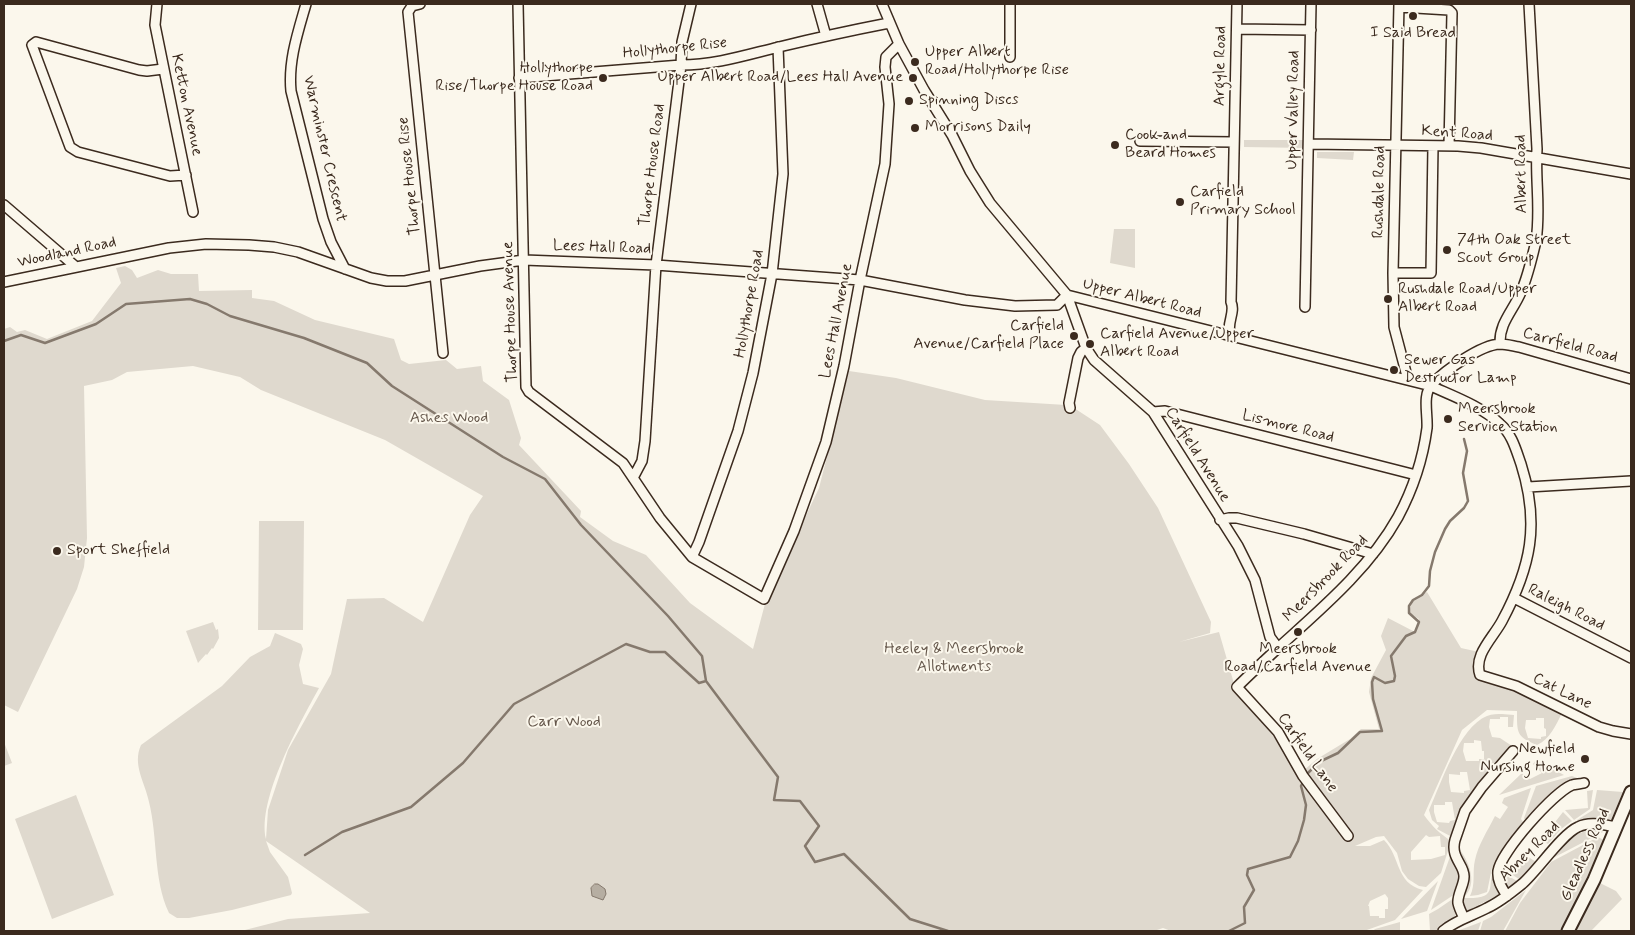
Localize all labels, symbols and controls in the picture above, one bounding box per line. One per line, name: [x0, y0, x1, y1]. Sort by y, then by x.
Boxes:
marker: I Said Bread: [1407, 10, 1419, 22]
place label: I Said Bread: [1370, 24, 1456, 44]
street label: Argyle Road: [1211, 26, 1231, 106]
street label: Hollythorpe Rise: [622, 34, 728, 64]
place label: Upper Albert Road/Hollythorpe Rise: [925, 43, 1069, 81]
street label: Upper Valley Road: [1283, 50, 1305, 170]
street label: Ketton Avenue: [166, 52, 206, 158]
marker: Upper Albert Road/Hollythorpe Rise: [909, 56, 921, 68]
place label: Hollythorpe Rise/Thorpe House Road: [435, 59, 593, 97]
place label: Upper Albert Road/Lees Hall Avenue: [658, 68, 903, 88]
marker: Hollythorpe Rise/Thorpe House Road: [597, 72, 609, 84]
marker: Upper Albert Road/Lees Hall Avenue: [907, 72, 919, 84]
street label: Warminster Crescent: [298, 74, 350, 224]
place label: Spinning Discs: [919, 91, 1019, 111]
marker: Spinning Discs: [903, 95, 915, 107]
street label: Thorpe House Road: [636, 103, 670, 227]
street label: Thorpe House Rise: [394, 116, 426, 236]
place label: Morrisons Daily: [925, 118, 1031, 138]
marker: Morrisons Daily: [909, 122, 921, 134]
street label: Kent Road: [1420, 122, 1494, 146]
place label: Cook and Beard Homes: [1125, 126, 1216, 164]
street label: Albert Road: [1512, 134, 1532, 214]
marker: Cook and Beard Homes: [1109, 139, 1121, 151]
street label: Rushdale Road: [1370, 145, 1390, 239]
place label: Carfield Primary School: [1190, 183, 1296, 221]
marker: Carfield Primary School: [1174, 196, 1186, 208]
place label: 74th Oak Street Scout Group: [1457, 231, 1571, 269]
street label: Woodland Road: [16, 233, 118, 273]
street label: Lees Hall Road: [552, 237, 652, 259]
street label: Thorpe House Avenue: [499, 241, 523, 383]
marker: 74th Oak Street Scout Group: [1441, 244, 1453, 256]
street label: Hollythorpe Road: [731, 248, 769, 360]
street label: Lees Hall Avenue: [816, 262, 858, 380]
street label: Upper Albert Road: [1081, 275, 1203, 323]
place label: Rushdale Road/Upper Albert Road: [1398, 280, 1536, 318]
marker: Rushdale Road/Upper Albert Road: [1382, 293, 1394, 305]
place label: Carfield Avenue/Carfield Place: [913, 317, 1064, 355]
street label: Carrfield Road: [1520, 324, 1620, 368]
place label: Carfield Avenue/Upper Albert Road: [1100, 325, 1254, 363]
marker: Carfield Avenue/Carfield Place: [1068, 330, 1080, 342]
marker: Carfield Avenue/Upper Albert Road: [1084, 338, 1096, 350]
place label: Sewer Gas Destructor Lamp: [1404, 351, 1517, 389]
marker: Sewer Gas Destructor Lamp: [1388, 364, 1400, 376]
place label: Meersbrook Service Station: [1458, 400, 1558, 438]
street label: Carfield Avenue: [1160, 404, 1234, 506]
street label: Lismore Road: [1240, 406, 1336, 448]
park label: Ashes Wood: [410, 409, 488, 429]
marker: Meersbrook Service Station: [1442, 413, 1454, 425]
street label: Meersbrook Road: [1280, 531, 1372, 627]
place label: Sport Sheffield: [67, 541, 170, 561]
marker: Sport Sheffield: [51, 545, 63, 557]
street label: Raleigh Road: [1524, 580, 1608, 636]
marker: Meersbrook Road/Carfield Avenue: [1292, 626, 1304, 638]
park label: Heeley & Meersbrook Allotments: [884, 640, 1024, 678]
place label: Meersbrook Road/Carfield Avenue: [1224, 640, 1372, 678]
street label: Cat Lane: [1529, 669, 1595, 715]
street label: Carfield Lane: [1273, 710, 1341, 796]
park label: Carr Wood: [527, 713, 601, 733]
place label: Newfield Nursing Home: [1480, 740, 1575, 778]
marker: Newfield Nursing Home: [1579, 753, 1591, 765]
street label: Gleadless Road: [1557, 806, 1615, 904]
street label: Abney Road: [1496, 818, 1564, 886]

